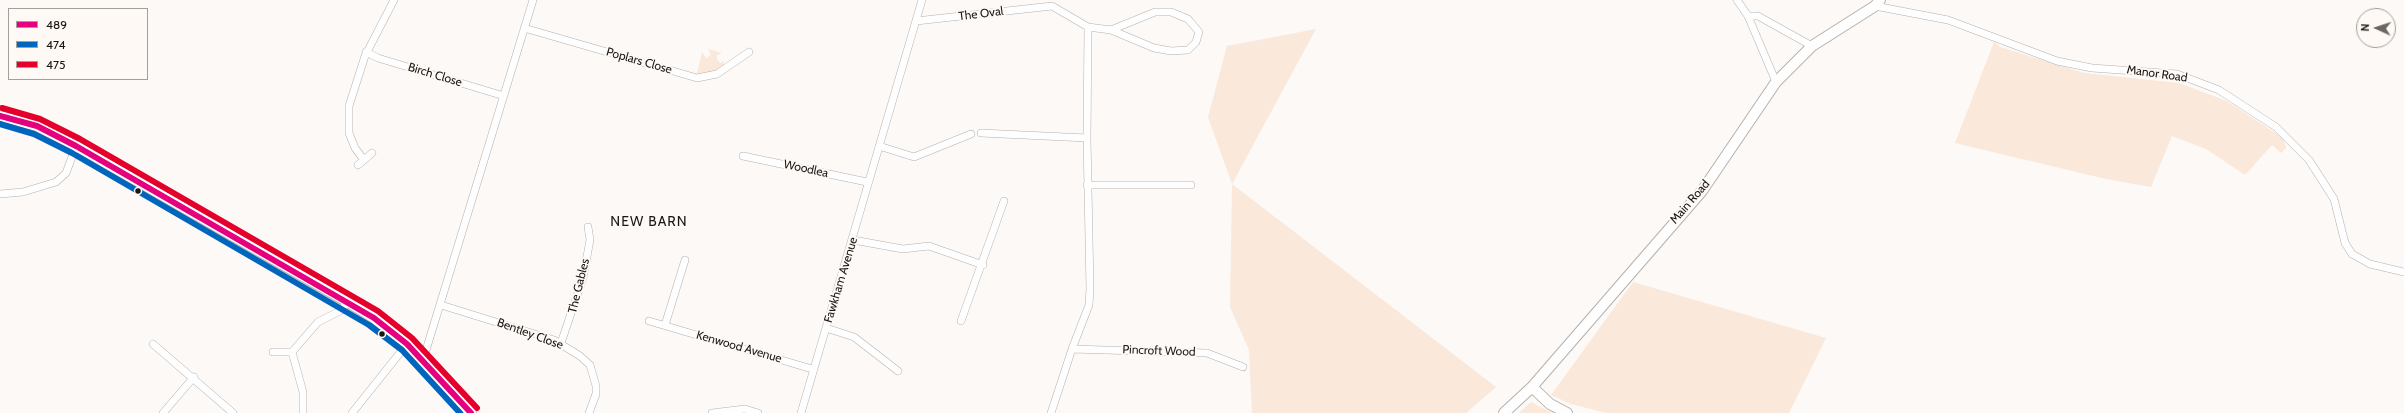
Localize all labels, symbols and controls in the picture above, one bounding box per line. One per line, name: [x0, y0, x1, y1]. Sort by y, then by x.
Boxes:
street label: The Oval: [958, 4, 1004, 24]
legend: [8, 8, 148, 80]
north arrow: [2356, 8, 2396, 48]
text: 489: [46, 17, 67, 32]
text: N: [2358, 23, 2372, 32]
text: 474: [46, 37, 66, 52]
street label: Poplars Close: [604, 45, 674, 77]
text: 475: [46, 57, 65, 72]
street label: Birch Close: [406, 60, 464, 90]
street label: Manor Road: [2126, 63, 2188, 85]
street label: Woodlea: [782, 157, 830, 181]
street label: Main Road: [1667, 177, 1713, 227]
unlabelled marker: [133, 186, 143, 196]
district label: NEW BARN: [610, 214, 688, 230]
street label: Fawkham Avenue: [821, 235, 861, 325]
street label: The Gables: [565, 257, 593, 315]
street label: Bentley Close: [495, 315, 565, 353]
street label: Kenwood Avenue: [695, 328, 783, 366]
unlabelled marker: [377, 329, 387, 339]
street label: Pincroft Wood: [1122, 343, 1196, 359]

